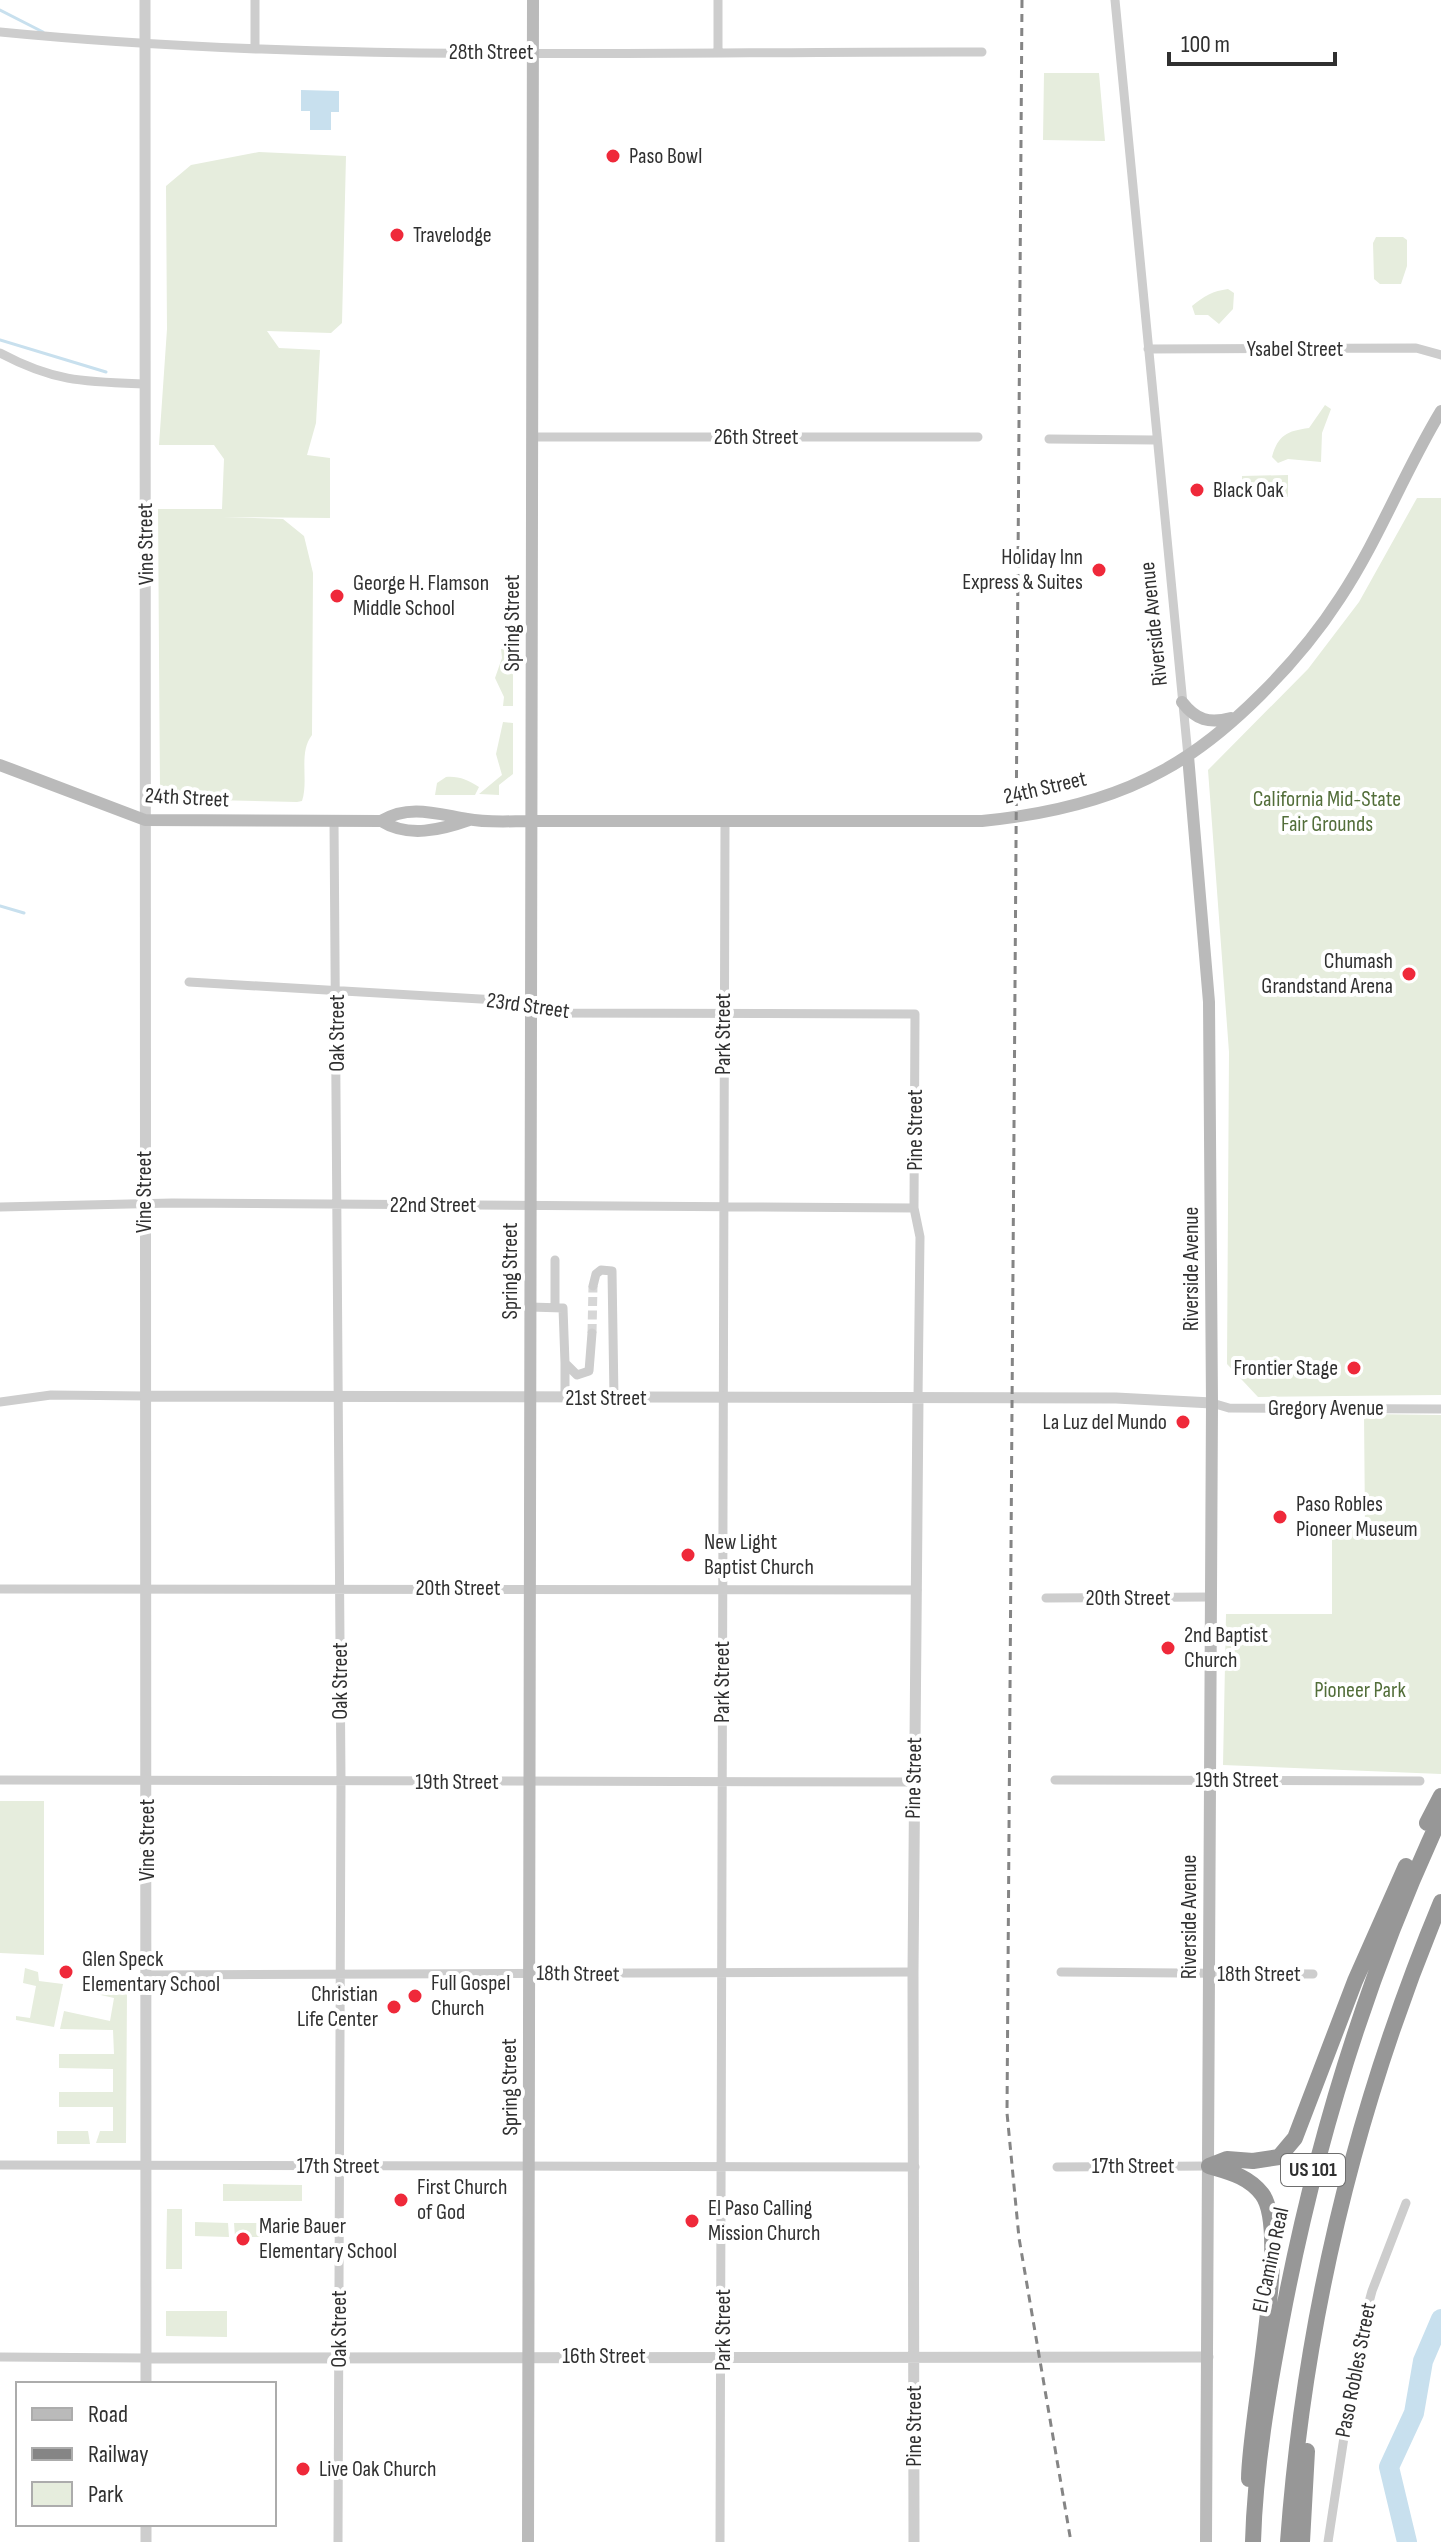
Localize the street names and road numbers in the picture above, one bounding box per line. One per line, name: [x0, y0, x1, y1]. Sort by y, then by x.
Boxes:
street label: 28th Street: [449, 39, 534, 66]
street label: Ysabel Street: [1247, 336, 1344, 363]
street label: 26th Street: [714, 424, 799, 451]
street label: Vine Street: [132, 502, 160, 585]
street label: Riverside Avenue: [1134, 561, 1174, 687]
street label: Spring Street: [499, 574, 526, 672]
street label: 24th Street: [1001, 765, 1089, 811]
street label: 24th Street: [144, 782, 230, 814]
street label: 23rd Street: [485, 987, 571, 1025]
street label: Park Street: [710, 993, 737, 1075]
street label: Oak Street: [324, 994, 351, 1072]
street label: Pine Street: [902, 1089, 929, 1171]
street label: Vine Street: [131, 1151, 158, 1233]
street label: 22nd Street: [390, 1192, 477, 1219]
street label: Riverside Avenue: [1178, 1207, 1205, 1331]
street label: Spring Street: [497, 1222, 524, 1320]
street label: 21st Street: [565, 1385, 647, 1412]
street label: Gregory Avenue: [1268, 1395, 1384, 1422]
street label: 20th Street: [416, 1575, 501, 1602]
street label: 20th Street: [1086, 1585, 1171, 1612]
street label: Park Street: [709, 1641, 736, 1723]
street label: Oak Street: [327, 1642, 354, 1720]
street label: Pine Street: [900, 1737, 928, 1819]
street label: 19th Street: [1195, 1767, 1279, 1794]
street label: 19th Street: [415, 1769, 499, 1796]
street label: Vine Street: [134, 1799, 161, 1881]
street label: Riverside Avenue: [1176, 1855, 1203, 1979]
street label: 18th Street: [536, 1960, 620, 1988]
street label: 18th Street: [1217, 1961, 1301, 1988]
street label: Spring Street: [496, 2038, 524, 2136]
street label: 17th Street: [297, 2153, 380, 2180]
street label: 17th Street: [1092, 2153, 1175, 2180]
road number: US 101: [1281, 2154, 1345, 2186]
street label: El Camino Real: [1247, 2205, 1295, 2315]
street label: Park Street: [710, 2289, 737, 2371]
street label: Oak Street: [326, 2290, 353, 2368]
street label: Paso Robles Street: [1330, 2300, 1382, 2440]
street label: 16th Street: [562, 2343, 646, 2370]
street label: Pine Street: [901, 2385, 928, 2467]

